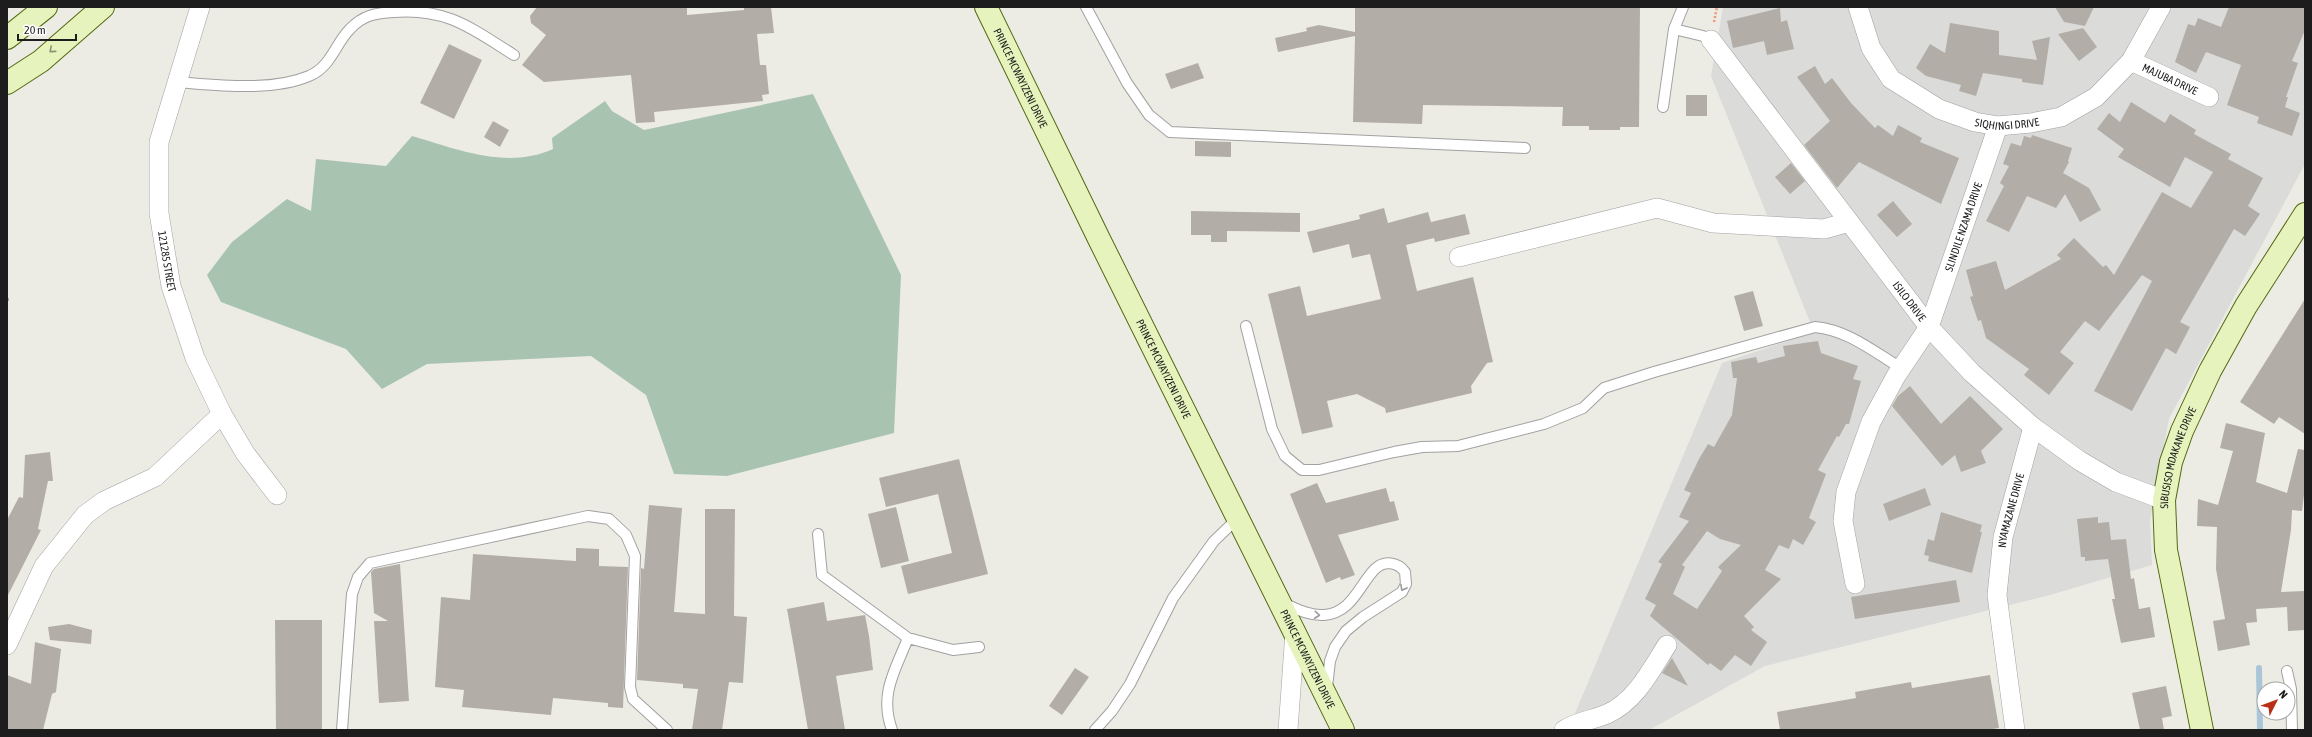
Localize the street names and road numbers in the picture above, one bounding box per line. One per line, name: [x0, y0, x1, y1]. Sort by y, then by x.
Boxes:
street label: PRINCE MCWAYIZENI DRIVE: [991, 26, 1050, 130]
street label: MAJUBA DRIVE: [2141, 61, 2200, 97]
street label: SIQHINGI DRIVE: [1974, 116, 2040, 132]
street label: SLINDILE NZAMA DRIVE: [1943, 180, 1984, 273]
street label: 121285 STREET: [156, 230, 179, 294]
street label: ISILO DRIVE: [1890, 279, 1929, 324]
street label: PRINCE MCWAYIZENI DRIVE: [1134, 317, 1193, 421]
street label: SIBUSISO MDAKANE DRIVE: [2158, 405, 2199, 509]
street label: NYAMAZANE DRIVE: [1996, 472, 2026, 548]
street label: PRINCE MCWAYIZENI DRIVE: [1278, 607, 1337, 711]

